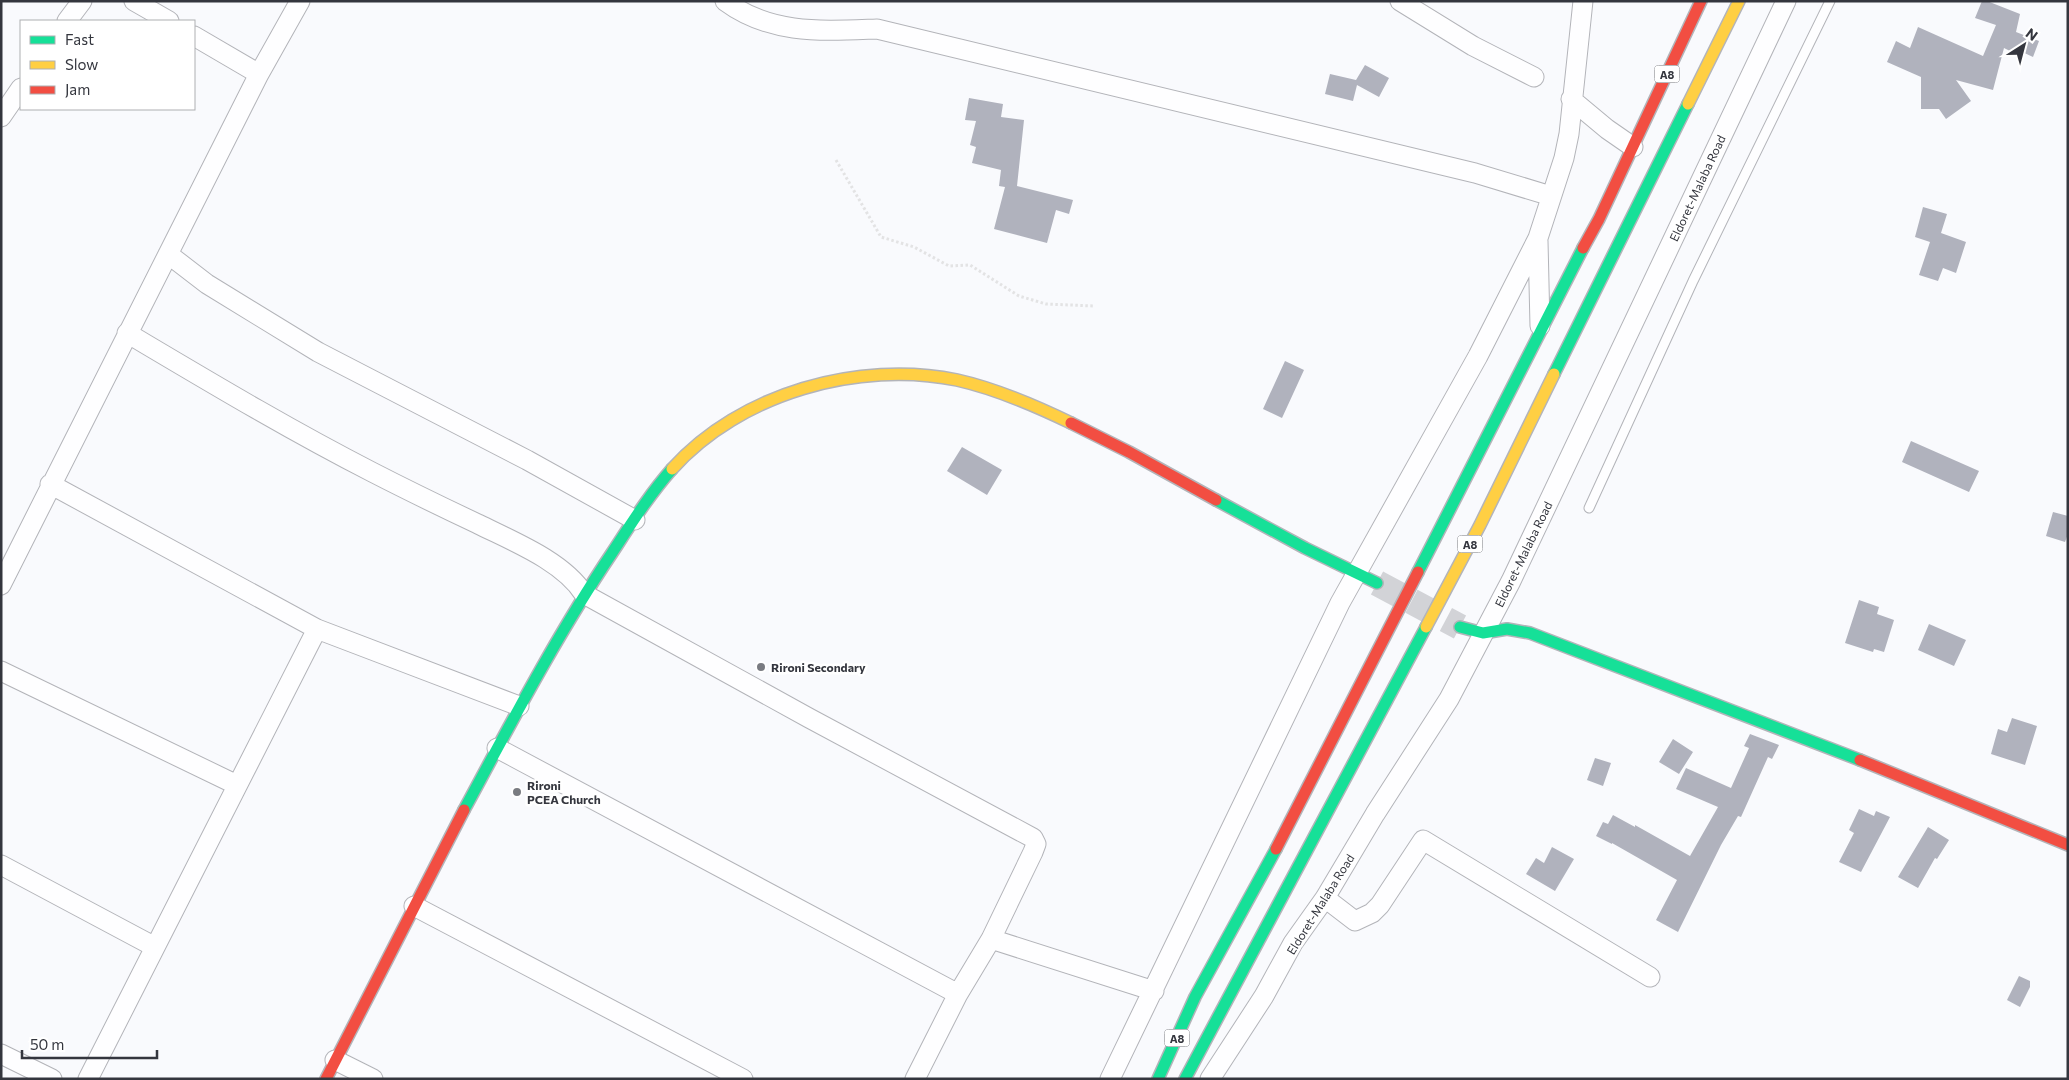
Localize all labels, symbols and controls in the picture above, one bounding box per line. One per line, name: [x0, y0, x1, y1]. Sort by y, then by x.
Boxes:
legend: [20, 20, 195, 110]
north arrow: [1999, 20, 2049, 70]
text: N: [2023, 24, 2041, 44]
text: Fast: [65, 30, 94, 48]
text: Slow: [65, 55, 98, 73]
road number: A8: [1654, 66, 1680, 82]
text: Jam: [65, 80, 90, 98]
street label: Eldoret-Malaba Road: [1666, 133, 1728, 243]
street label: Eldoret-Malaba Road: [1491, 499, 1555, 609]
road number: A8: [1458, 536, 1482, 552]
place label: Rironi Secondary: [771, 660, 866, 674]
marker: Rironi Secondary: [755, 661, 767, 673]
place label: Rironi PCEA Church: [527, 778, 601, 806]
marker: Rironi PCEA Church: [511, 786, 523, 798]
street label: Eldoret-Malaba Road: [1283, 851, 1357, 957]
scale bar: [22, 1028, 158, 1060]
road number: A8: [1164, 1030, 1190, 1046]
text: 50 m: [30, 1035, 64, 1053]

